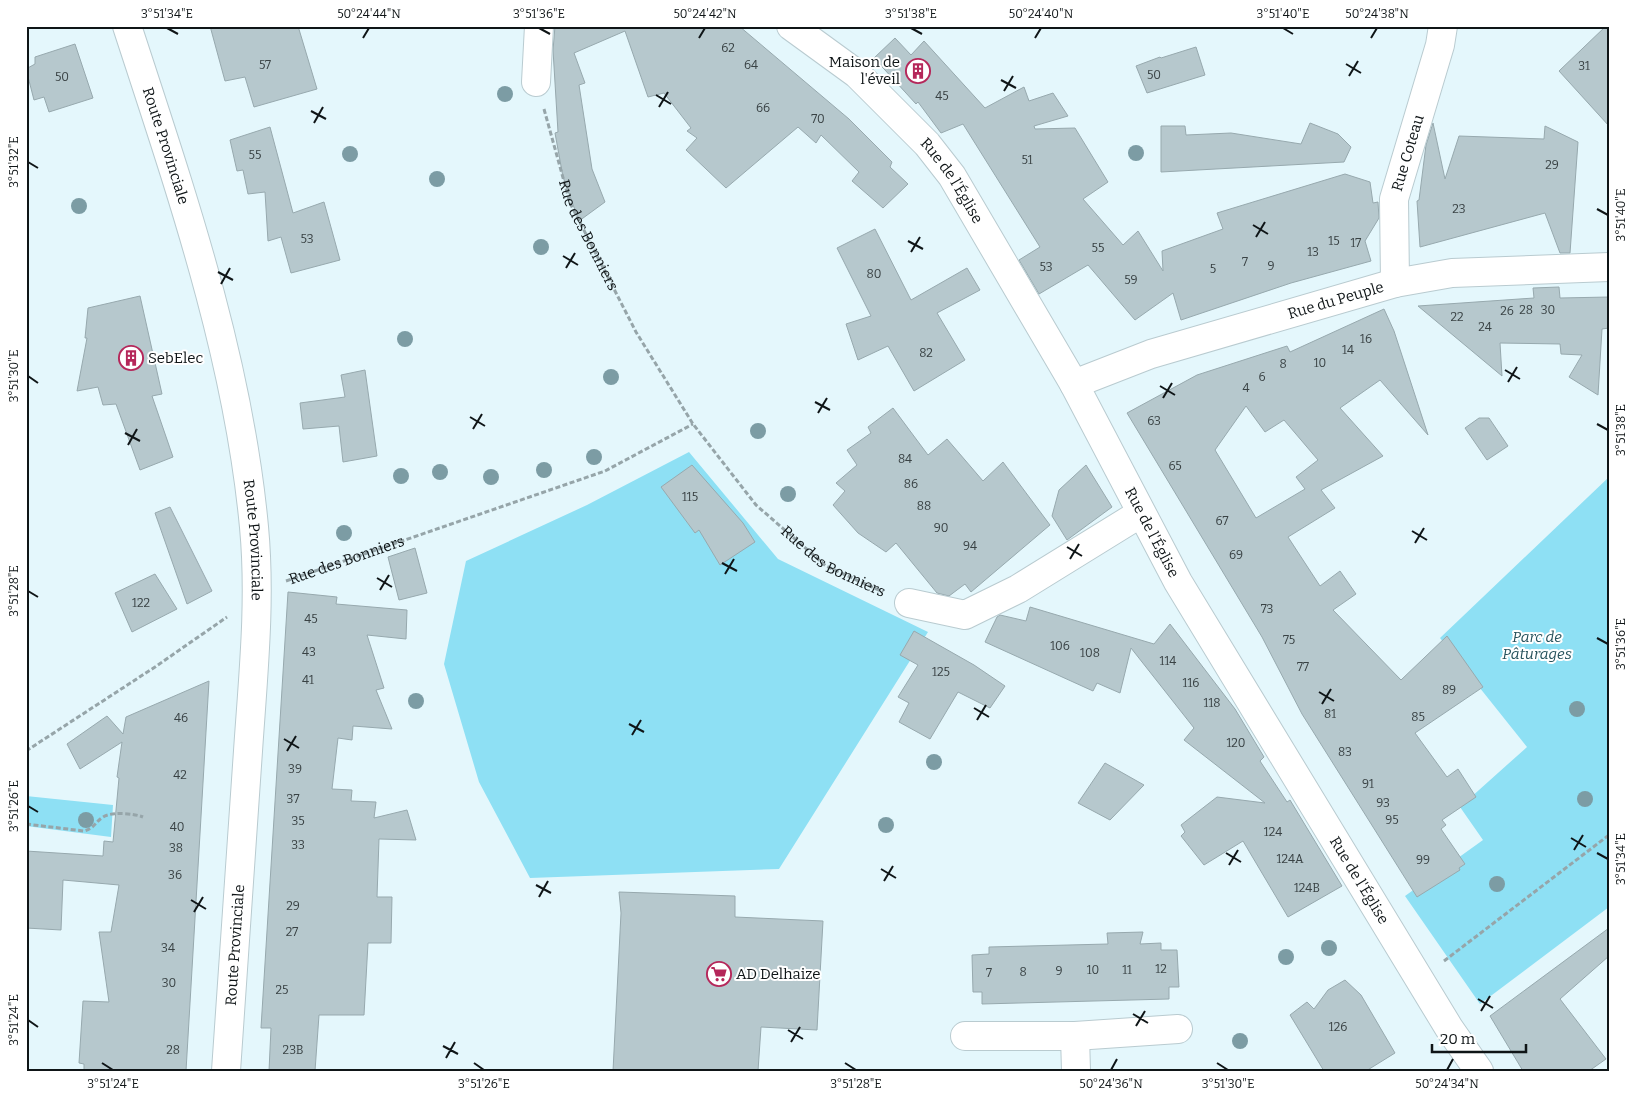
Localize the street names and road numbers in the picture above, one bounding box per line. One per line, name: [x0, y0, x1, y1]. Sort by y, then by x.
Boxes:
street label: Route Provinciale: [139, 85, 193, 207]
street label: Rue Coteau: [1388, 113, 1428, 193]
street label: Rue de l'Église: [917, 134, 987, 227]
street label: Rue des Bonniers: [555, 177, 622, 293]
street label: Rue du Peuple: [1286, 278, 1386, 323]
street label: Route Provinciale: [240, 478, 266, 601]
street label: Rue de l'Église: [1121, 484, 1183, 581]
street label: Rue des Bonniers: [777, 522, 888, 601]
street label: Rue des Bonniers: [286, 532, 407, 588]
street label: Rue de l'Église: [1326, 833, 1393, 927]
street label: Route Provinciale: [222, 884, 248, 1006]

